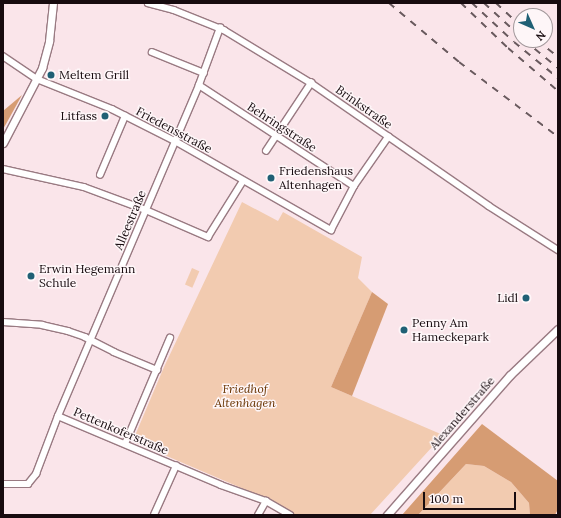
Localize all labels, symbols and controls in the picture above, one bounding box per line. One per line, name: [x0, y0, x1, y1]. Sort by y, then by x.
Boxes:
north arrow: [513, 8, 553, 48]
text: N: [533, 28, 549, 44]
place label: Meltem Grill: [59, 68, 129, 82]
marker: Meltem Grill: [46, 70, 56, 80]
street label: Brinkstraße: [333, 82, 395, 132]
street label: Behringstraße: [245, 99, 319, 155]
street label: Friedensstraße: [133, 104, 215, 156]
place label: Litfass: [60, 109, 97, 123]
marker: Litfass: [100, 111, 110, 121]
place label: Friedenshaus Altenhagen: [279, 164, 353, 192]
marker: Friedenshaus Altenhagen: [266, 173, 276, 183]
street label: Alleestraße: [111, 188, 149, 252]
place label: Erwin Hegemann Schule: [39, 262, 135, 290]
marker: Erwin Hegemann Schule: [26, 271, 36, 281]
place label: Lidl: [497, 291, 518, 305]
marker: Lidl: [521, 293, 531, 303]
place label: Penny Am Hameckepark: [412, 316, 489, 344]
marker: Penny Am Hameckepark: [399, 325, 409, 335]
street label: Alexanderstraße: [426, 374, 498, 452]
park label: Friedhof Altenhagen: [214, 382, 276, 410]
street label: Pettenkoferstraße: [71, 404, 171, 458]
scale bar: [425, 484, 518, 510]
text: 100 m: [430, 491, 463, 506]

